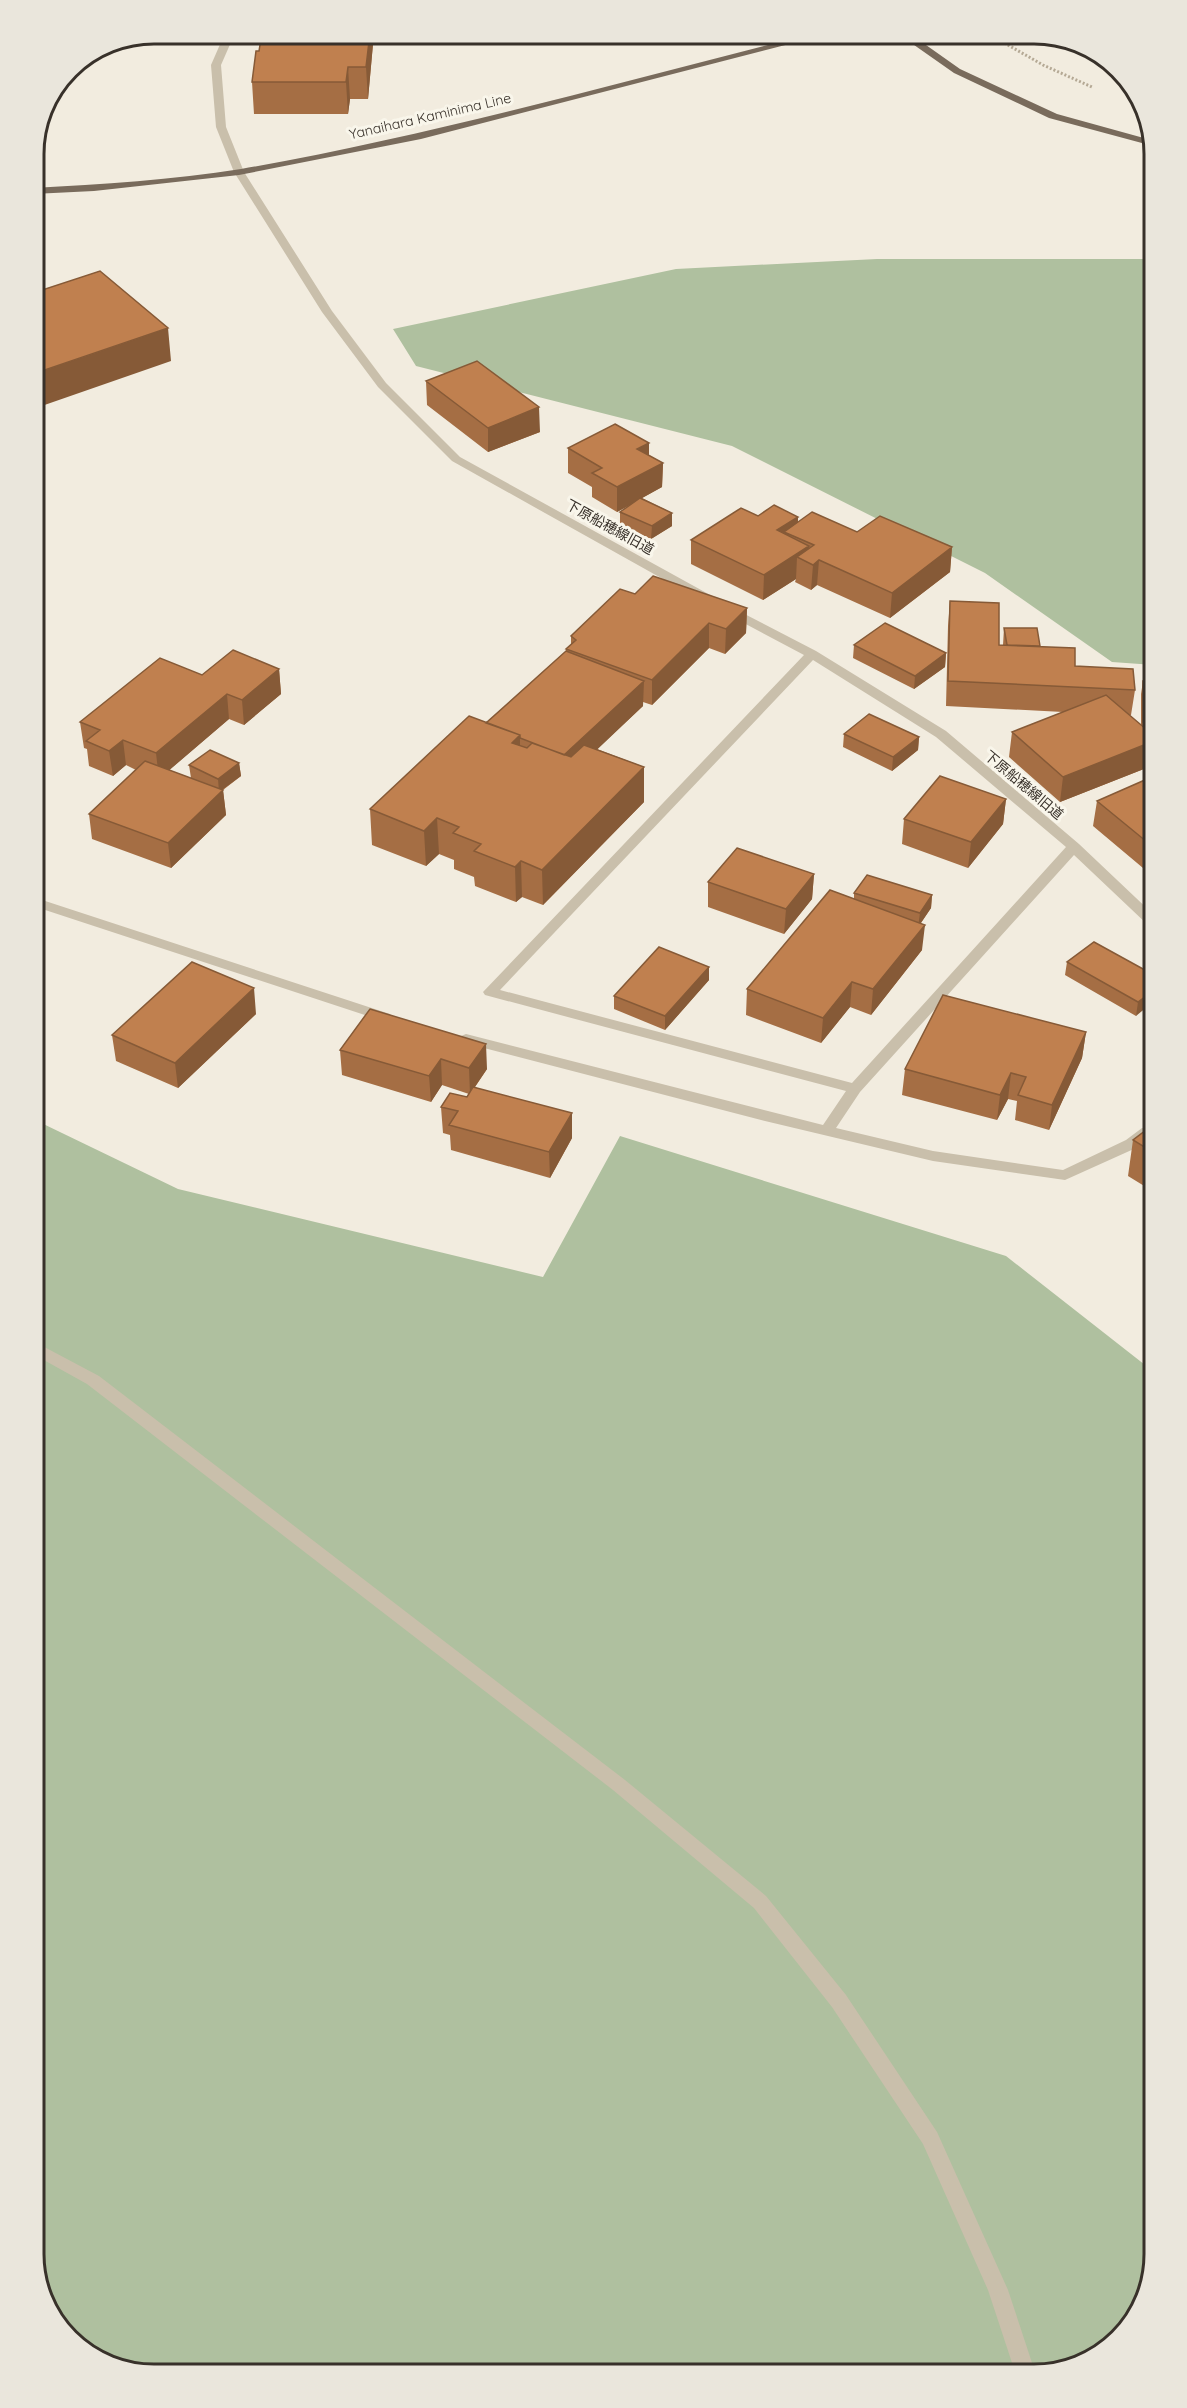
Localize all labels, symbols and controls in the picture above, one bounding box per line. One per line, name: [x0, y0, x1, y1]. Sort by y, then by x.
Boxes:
street label: Yanaihara Kaminima Line: [347, 89, 513, 143]
street label: 下原船穂線旧道: [563, 495, 657, 559]
street label: 下原船穂線旧道: [981, 747, 1067, 823]

